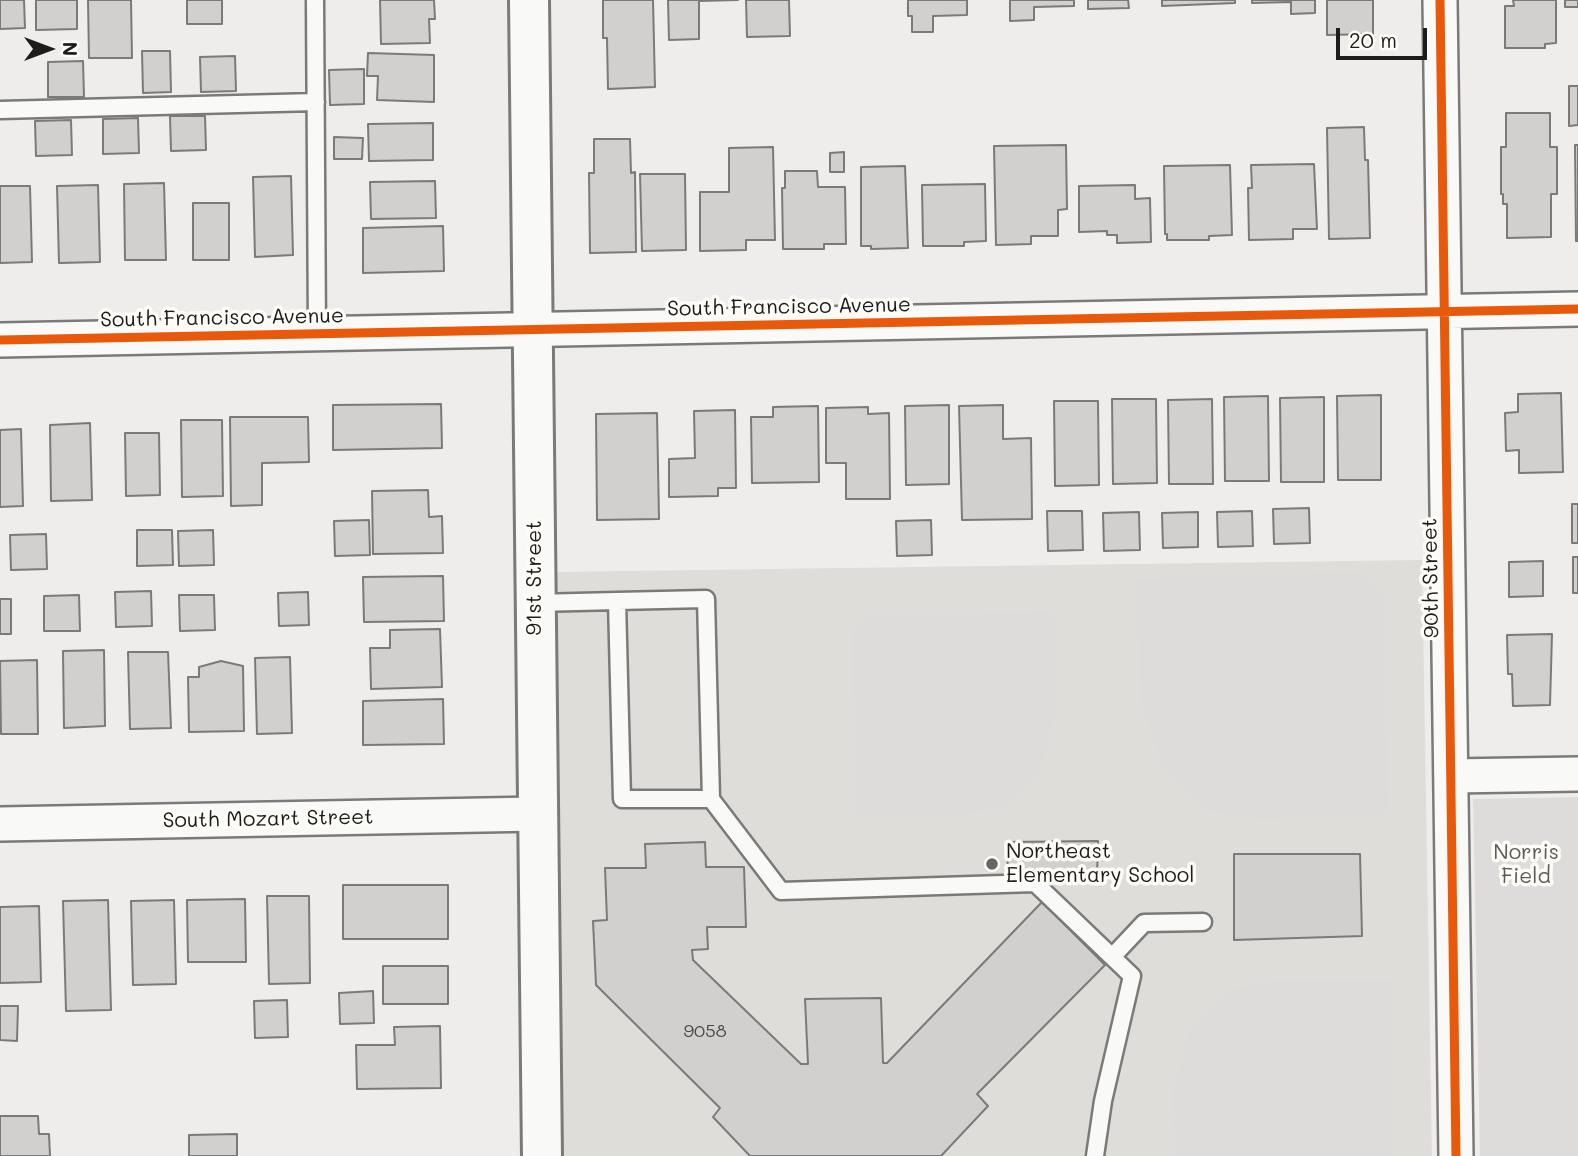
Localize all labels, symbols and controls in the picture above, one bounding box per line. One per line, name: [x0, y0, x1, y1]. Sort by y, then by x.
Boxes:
north arrow: [14, 14, 84, 84]
scale bar: [1340, 14, 1431, 58]
text: 20 m: [1349, 26, 1397, 53]
text: N: [58, 42, 83, 56]
street label: South Francisco Avenue: [667, 292, 911, 322]
street label: South Francisco Avenue: [100, 303, 344, 333]
street label: 90th Street: [1417, 518, 1445, 638]
street label: 91st Street: [522, 521, 548, 635]
street label: South Mozart Street: [162, 805, 374, 833]
place label: Northeast Elementary School: [1006, 839, 1194, 889]
park label: Norris Field: [1493, 840, 1559, 890]
marker: Northeast Elementary School: [984, 856, 1000, 872]
house number: 9058: [683, 1020, 727, 1042]

